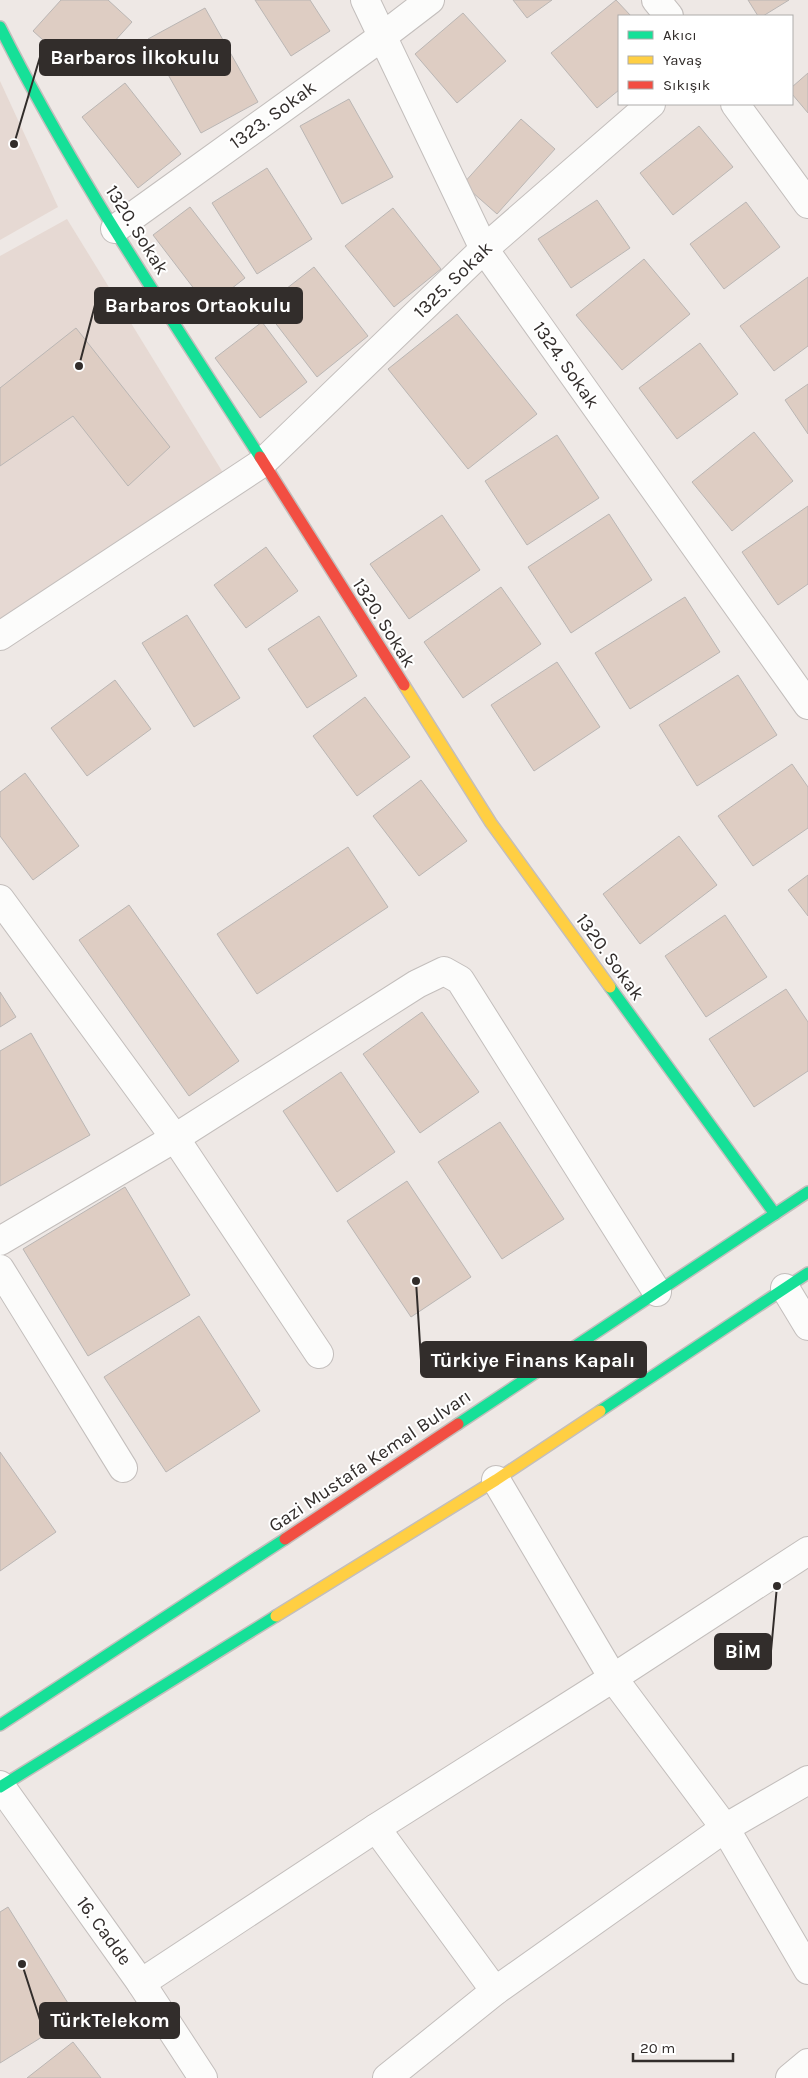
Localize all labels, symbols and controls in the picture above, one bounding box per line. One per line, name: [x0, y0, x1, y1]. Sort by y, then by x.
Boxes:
legend: [618, 15, 793, 105]
text: Akıcı: [663, 26, 697, 44]
callout: Barbaros İlkokulu: [40, 40, 230, 75]
text: Barbaros İlkokulu: [50, 46, 220, 69]
text: Yavaş: [663, 51, 702, 69]
street label: 1323. Sokak: [226, 76, 321, 154]
text: Sıkışık: [663, 76, 710, 94]
street label: 1320. Sokak: [101, 181, 173, 279]
street label: 1325. Sokak: [409, 237, 497, 323]
callout: Barbaros Ortaokulu: [95, 288, 302, 323]
text: Barbaros Ortaokulu: [105, 294, 291, 317]
street label: 1324. Sokak: [528, 317, 604, 413]
street label: 1320. Sokak: [348, 574, 420, 672]
street label: 1320. Sokak: [571, 910, 649, 1005]
callout: Türkiye Finans Kapalı: [421, 1342, 646, 1377]
text: Türkiye Finans Kapalı: [431, 1349, 635, 1372]
street label: Gazi Mustafa Kemal Bulvarı: [265, 1385, 475, 1537]
callout: BİM: [715, 1634, 771, 1669]
text: BİM: [725, 1640, 761, 1663]
street label: 16. Cadde: [72, 1892, 136, 1970]
callout: TürkTelekom: [40, 2003, 179, 2038]
text: TürkTelekom: [50, 2009, 170, 2032]
scale bar: [633, 2030, 733, 2062]
text: 20 m: [640, 2039, 675, 2057]

